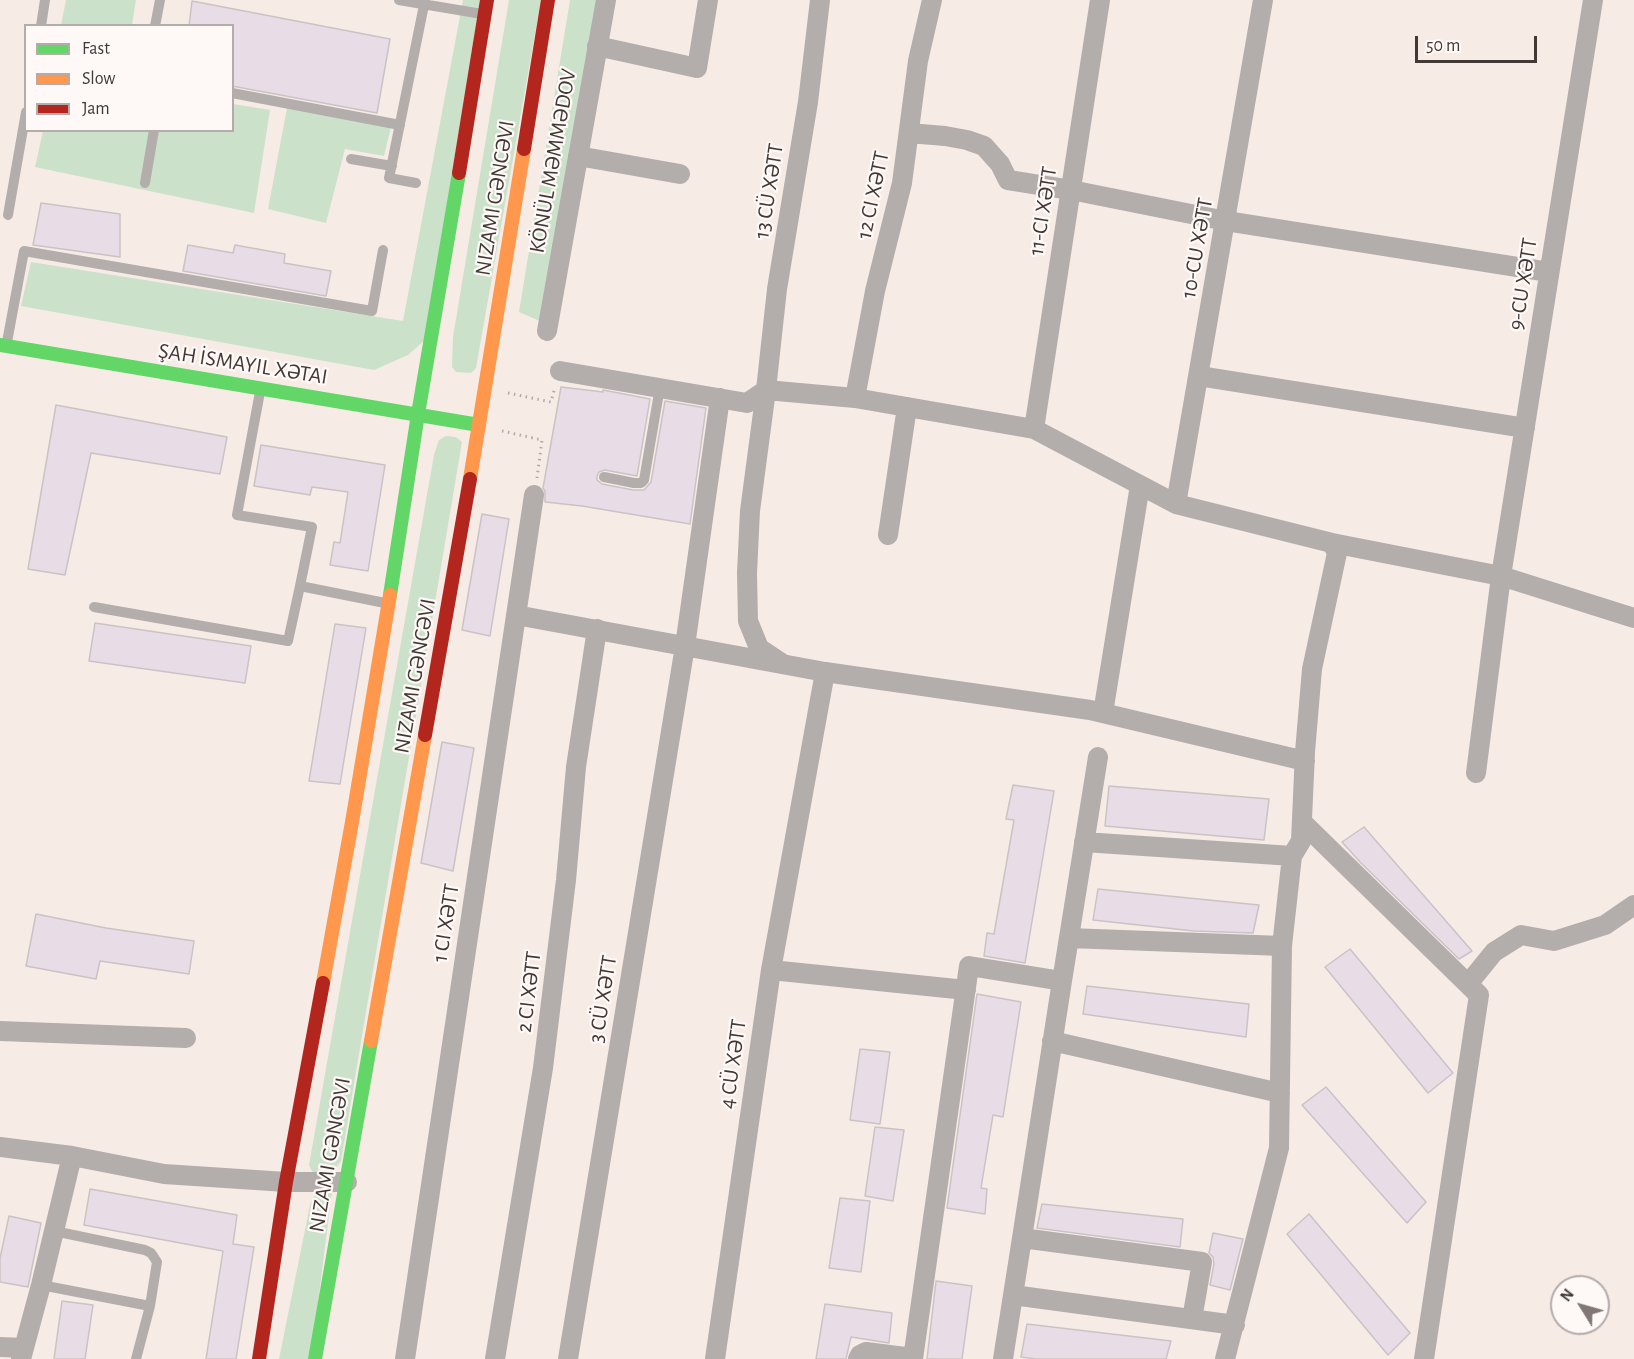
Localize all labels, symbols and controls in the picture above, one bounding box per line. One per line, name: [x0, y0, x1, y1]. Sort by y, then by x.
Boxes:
legend: [24, 24, 234, 132]
scale bar: [1418, 24, 1540, 62]
text: 50 m: [1426, 37, 1460, 55]
text: Fast: [82, 40, 110, 58]
street label: KÖNÜL MƏMMƏDOV: [524, 67, 582, 255]
text: Slow: [82, 70, 115, 88]
text: Jam: [82, 100, 110, 118]
street label: NIZAMI GƏNCƏVI: [470, 119, 520, 277]
street label: 13 CÜ XƏTT: [748, 142, 790, 240]
street label: 12 CI XƏTT: [851, 149, 895, 241]
street label: 11-CI XƏTT: [1023, 165, 1063, 257]
street label: 10-CU XƏTT: [1175, 196, 1219, 300]
street label: 9-CU XƏTT: [1503, 236, 1543, 332]
street label: ŞAH İSMAYIL XƏTAI: [157, 338, 329, 390]
street label: NIZAMI GƏNCƏVI: [388, 597, 442, 755]
street label: 1 CI XƏTT: [427, 882, 465, 964]
street label: 2 CI XƏTT: [511, 950, 547, 1034]
street label: 3 CÜ XƏTT: [583, 953, 623, 1045]
street label: 4 CÜ XƏTT: [714, 1018, 752, 1110]
street label: NIZAMI GƏNCƏVI: [303, 1076, 357, 1234]
north arrow: [1550, 1275, 1610, 1335]
text: N: [1557, 1286, 1577, 1305]

